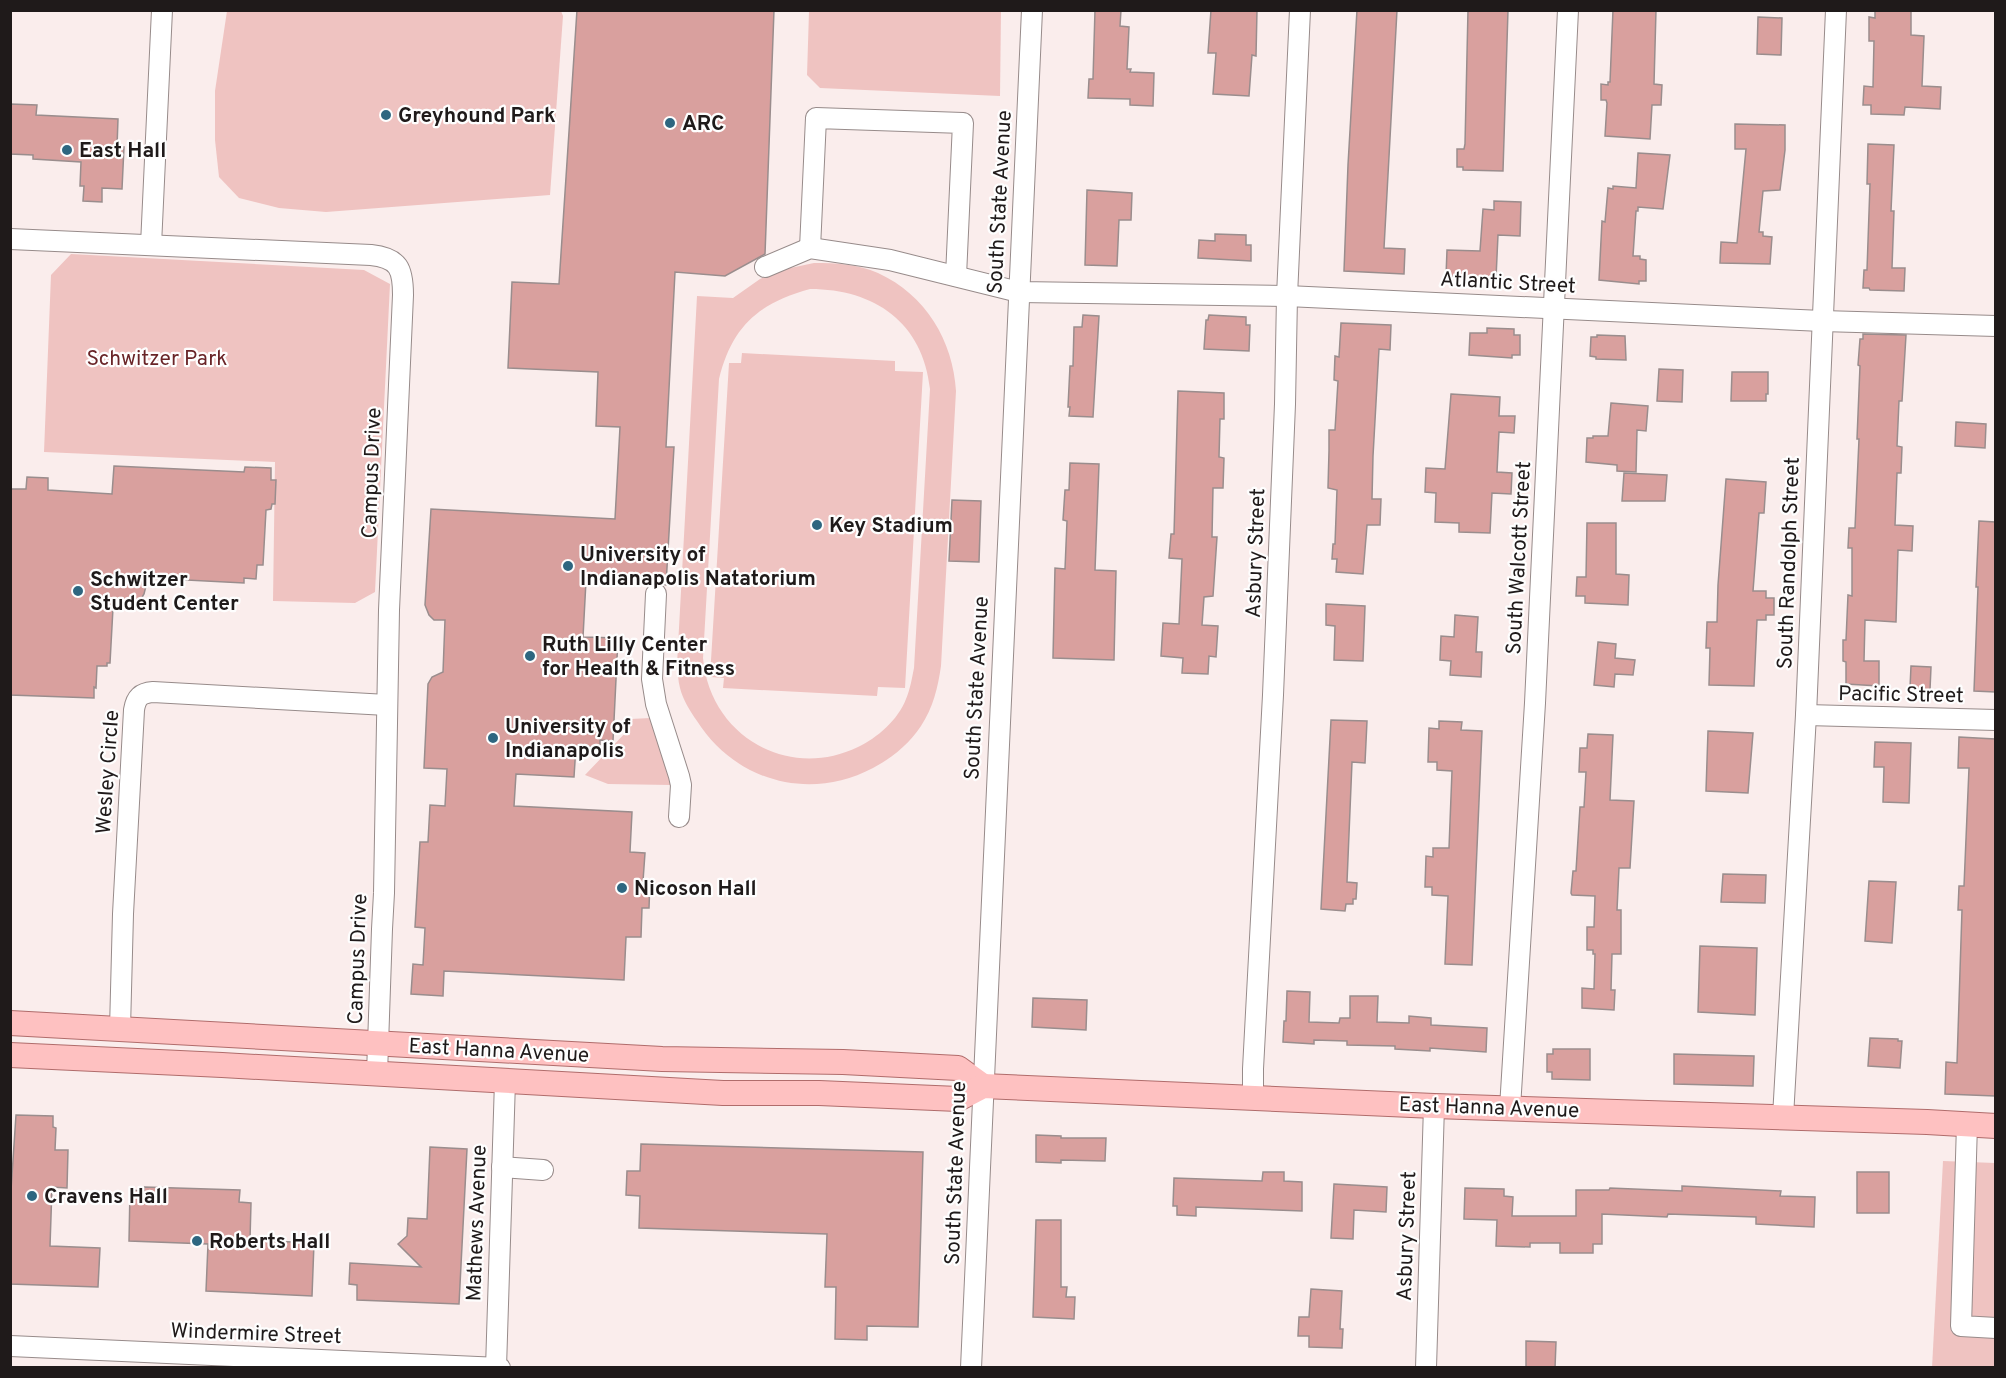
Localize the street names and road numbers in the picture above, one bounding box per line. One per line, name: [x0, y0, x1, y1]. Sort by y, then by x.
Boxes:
street label: South State Avenue: [982, 109, 1019, 295]
street label: Atlantic Street: [1439, 266, 1577, 301]
street label: Campus Drive: [357, 407, 388, 539]
street label: South Randolph Street: [1772, 456, 1807, 670]
street label: South Walcott Street: [1501, 461, 1538, 656]
street label: Asbury Street: [1241, 488, 1272, 618]
street label: South State Avenue: [959, 595, 996, 781]
street label: Pacific Street: [1838, 681, 1964, 710]
street label: Wesley Circle: [91, 709, 126, 835]
street label: Campus Drive: [343, 893, 374, 1025]
street label: East Hanna Avenue: [408, 1033, 590, 1070]
street label: South State Avenue: [940, 1081, 973, 1266]
street label: East Hanna Avenue: [1398, 1092, 1580, 1125]
street label: Mathews Avenue: [461, 1144, 494, 1302]
street label: Asbury Street: [1392, 1171, 1423, 1301]
street label: Windermire Street: [170, 1318, 342, 1351]

